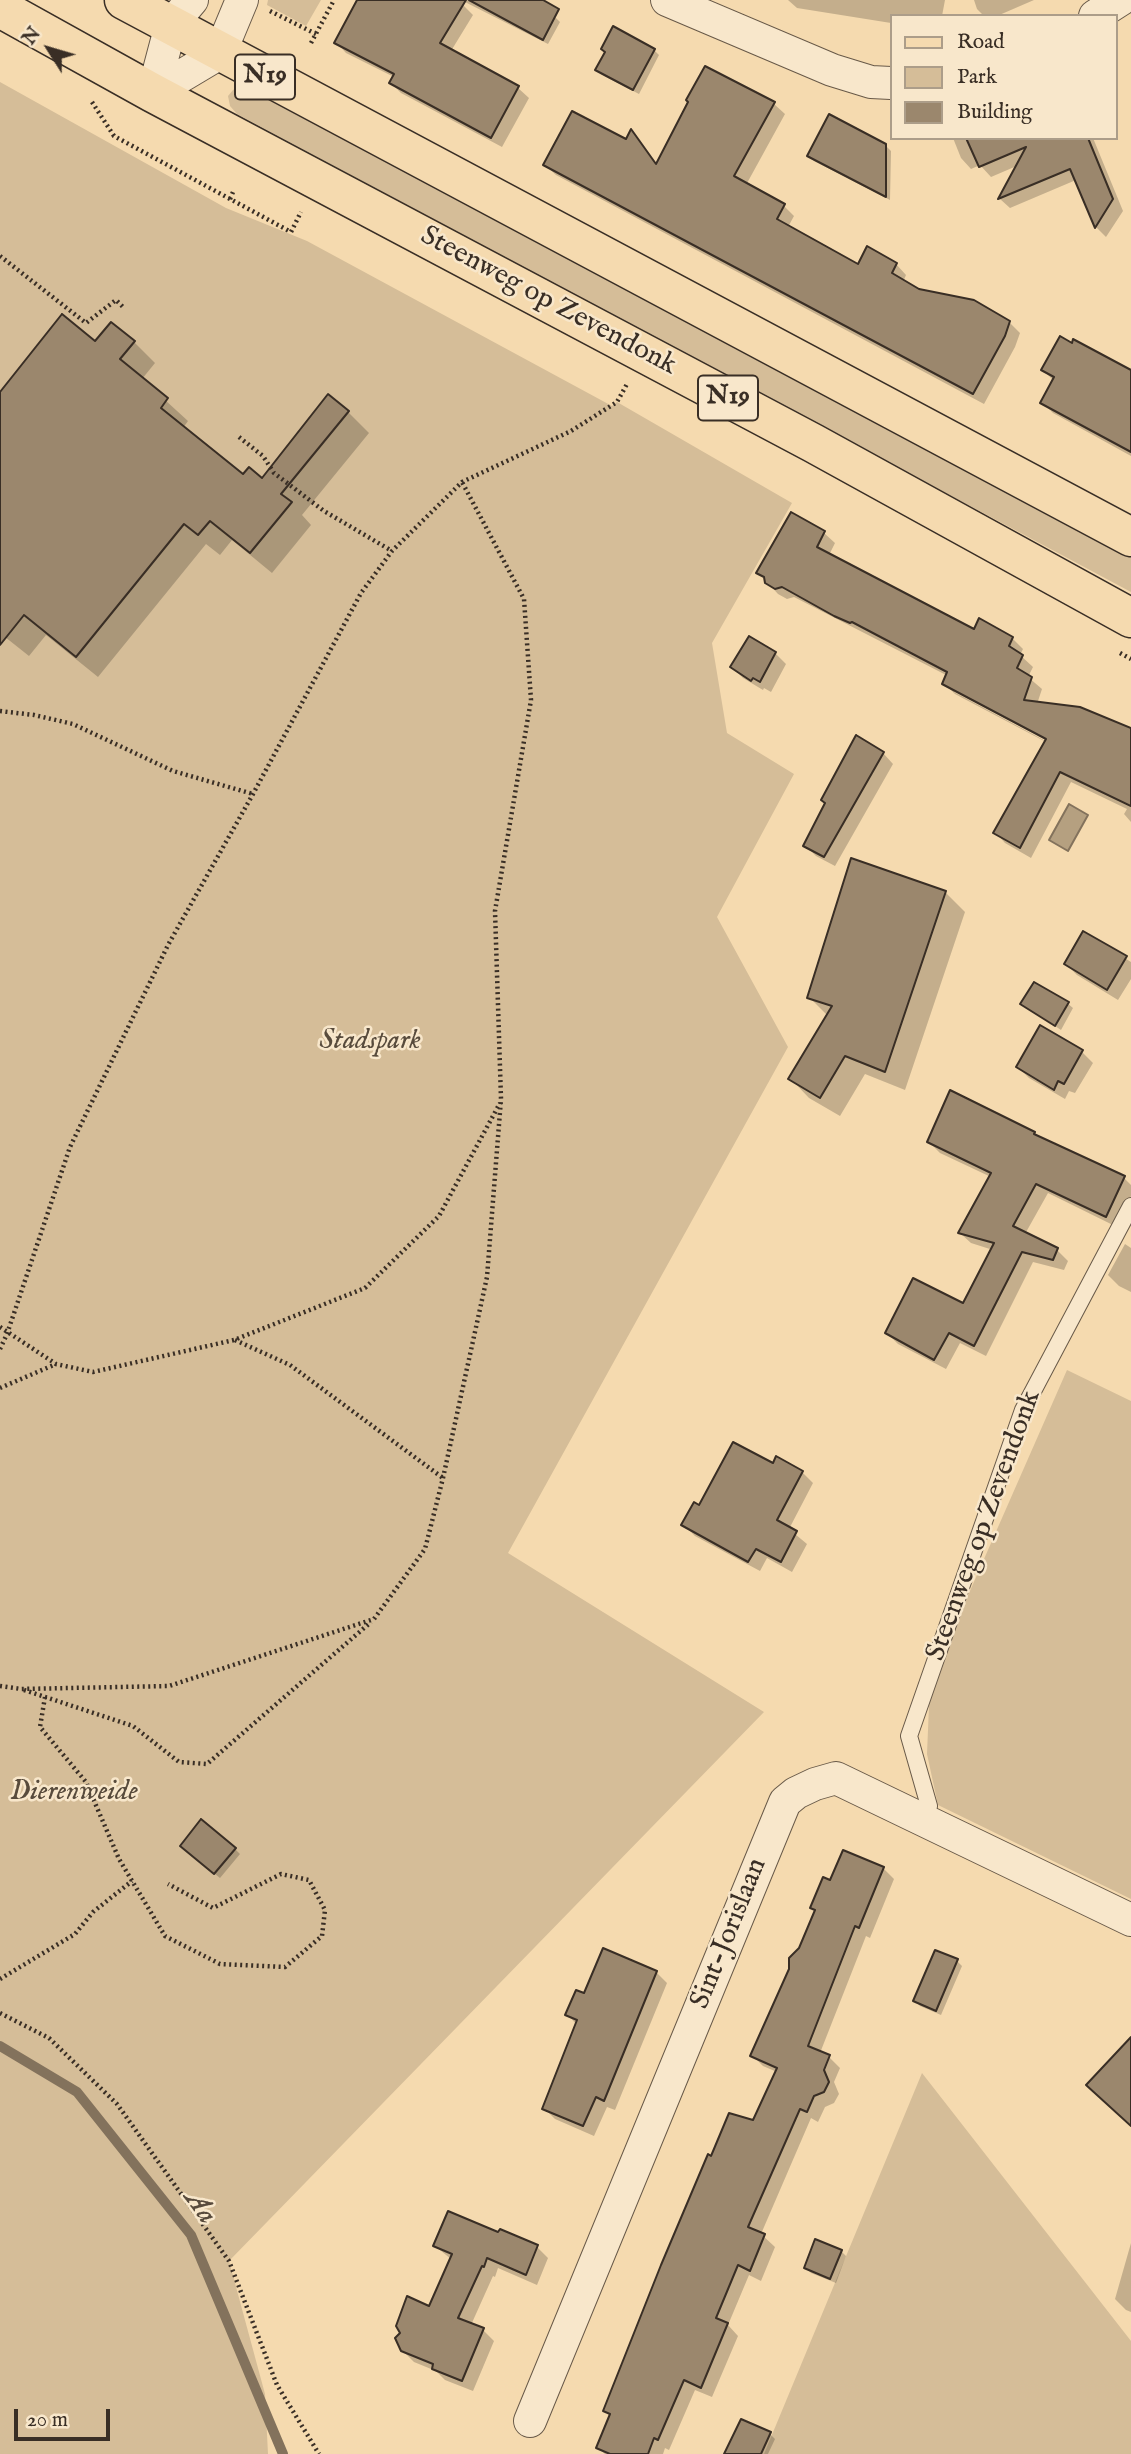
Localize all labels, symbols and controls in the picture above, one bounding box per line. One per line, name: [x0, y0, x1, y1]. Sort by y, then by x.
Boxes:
north arrow: [14, 14, 84, 84]
legend: [890, 14, 1117, 140]
text: N: [18, 23, 47, 50]
text: Road: [957, 29, 1004, 56]
road number: N19: [235, 54, 295, 100]
text: Park: [957, 64, 997, 91]
text: Building: [957, 99, 1032, 126]
street label: Steenweg op Zevendonk: [414, 220, 682, 384]
road number: N19: [698, 376, 758, 420]
park label: Stadspark: [319, 1025, 421, 1059]
street label: Steenweg op Zevendonk: [920, 1386, 1050, 1666]
park label: Dierenweide: [10, 1776, 138, 1810]
street label: Sint-Jorislaan: [685, 1854, 775, 2014]
water label: Aa: [174, 2184, 224, 2232]
scale bar: [18, 2394, 114, 2438]
text: 20 m: [27, 2407, 68, 2434]

